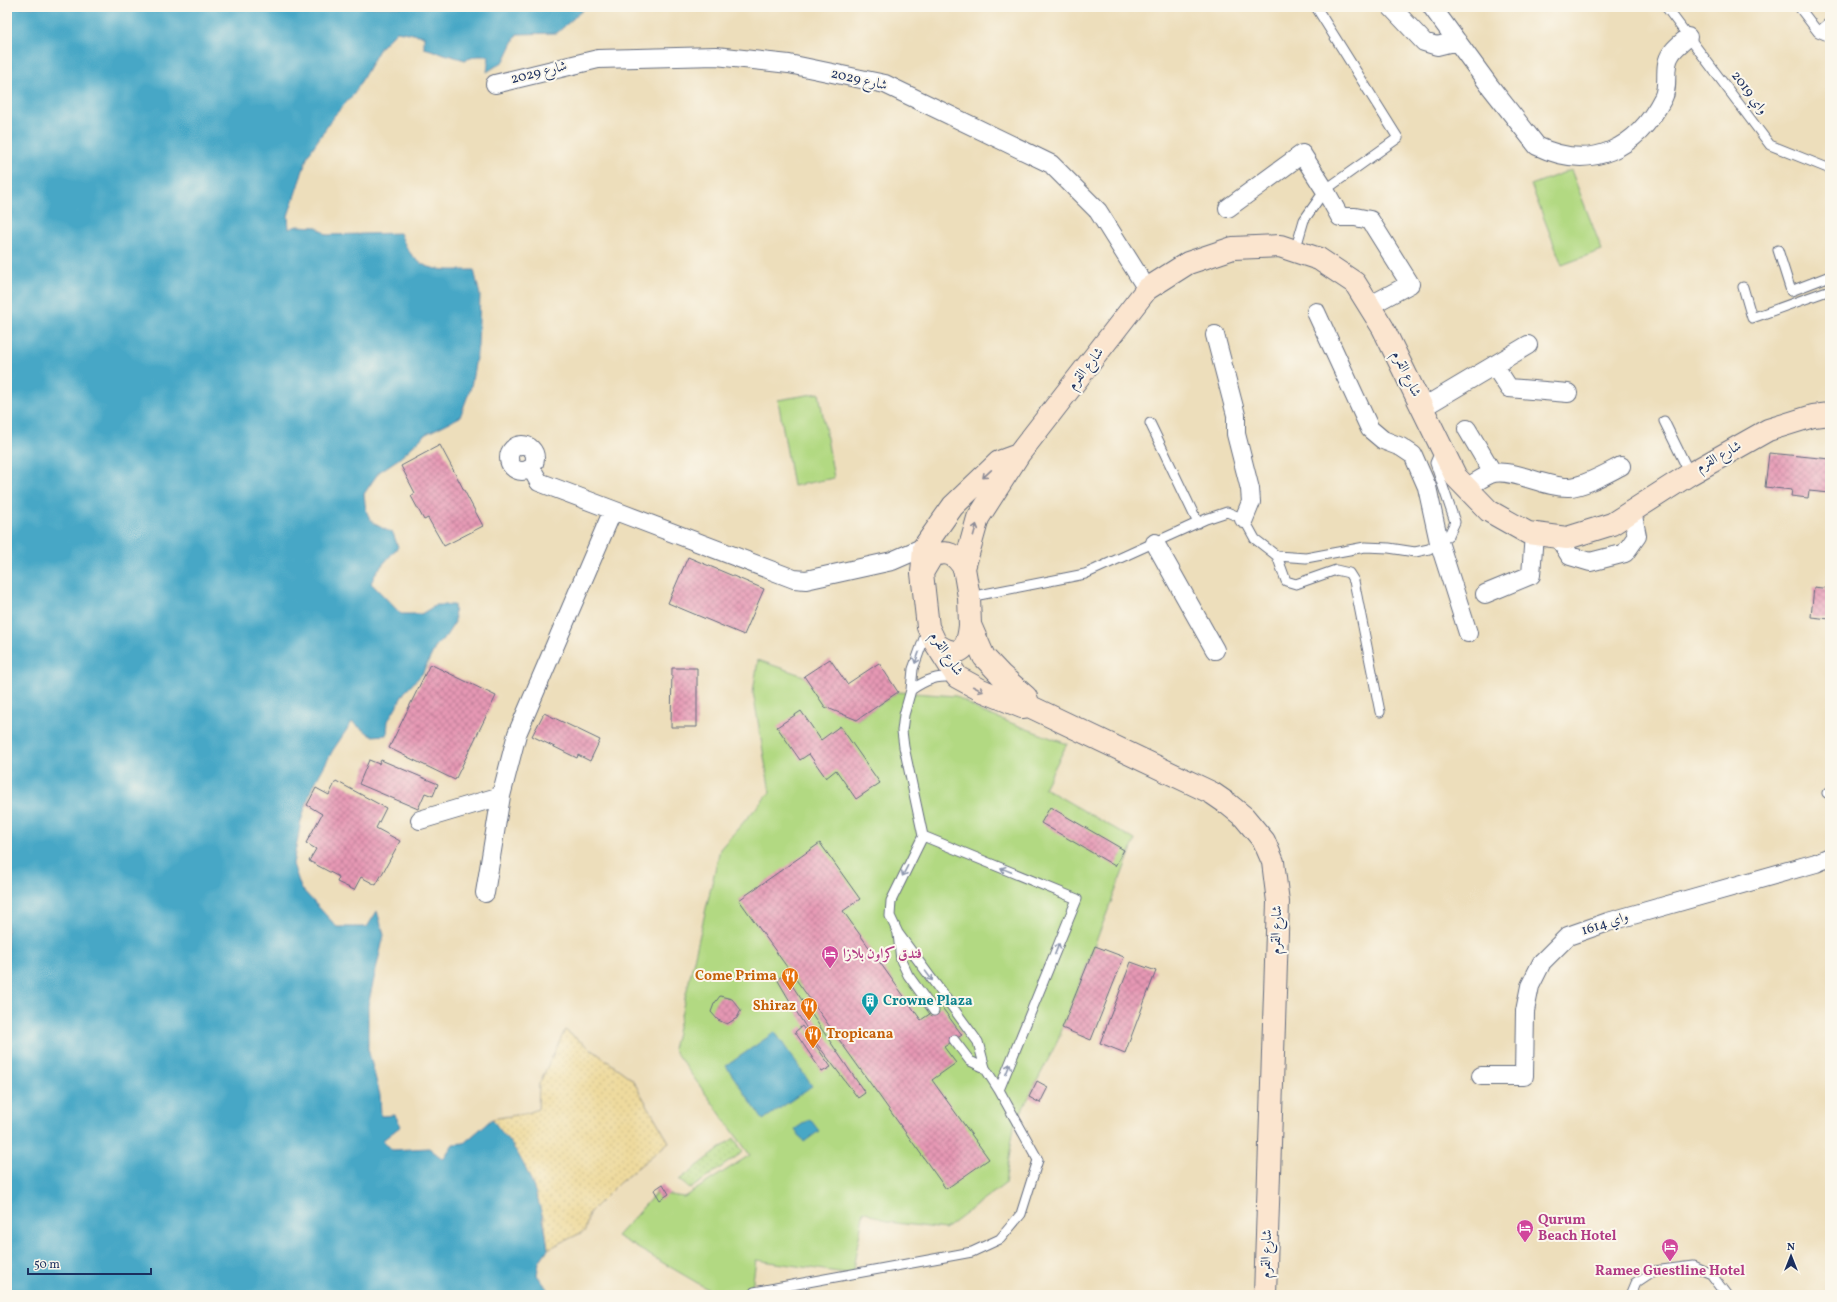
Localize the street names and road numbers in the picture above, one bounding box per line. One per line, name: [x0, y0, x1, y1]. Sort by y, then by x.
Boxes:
street label: 2029 شارع: [509, 57, 570, 90]
street label: 2029 شارع: [829, 64, 889, 97]
street label: واي 2019: [1725, 67, 1772, 120]
street label: شارع القرم: [1063, 344, 1110, 395]
street label: شارع القرم: [1385, 348, 1425, 401]
street label: شارع القرم: [1693, 437, 1746, 479]
street label: شارع القرم: [923, 628, 967, 681]
street label: شارع القرم: [1267, 905, 1289, 955]
street label: واي 1614: [1579, 907, 1631, 941]
street label: شارع القرم: [1257, 1229, 1279, 1279]

